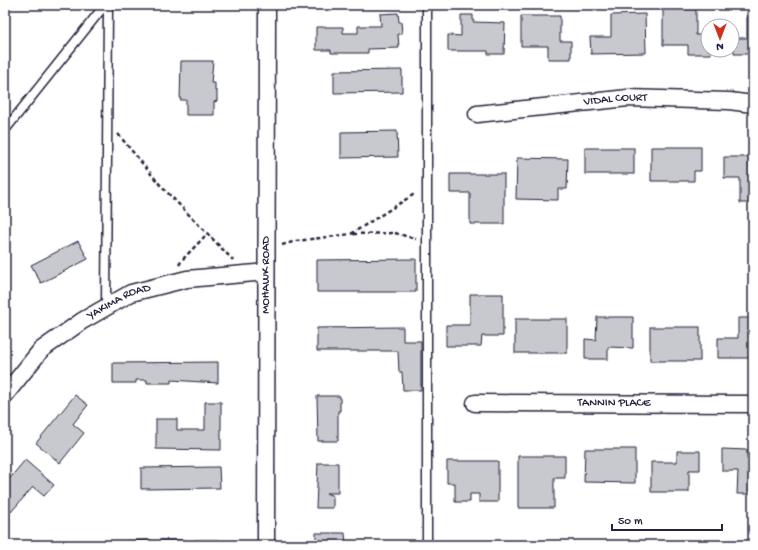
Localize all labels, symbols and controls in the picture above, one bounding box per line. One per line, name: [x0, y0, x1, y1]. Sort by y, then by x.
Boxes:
north arrow: [700, 18, 740, 58]
text: N: [716, 40, 724, 52]
street label: VIDAL COURT: [582, 91, 648, 110]
street label: MOHAWK ROAD: [259, 236, 274, 314]
street label: YAKIMA ROAD: [84, 281, 152, 324]
street label: TANNIN PLACE: [576, 396, 651, 411]
scale bar: [612, 506, 722, 532]
text: 50 m: [618, 515, 643, 529]

